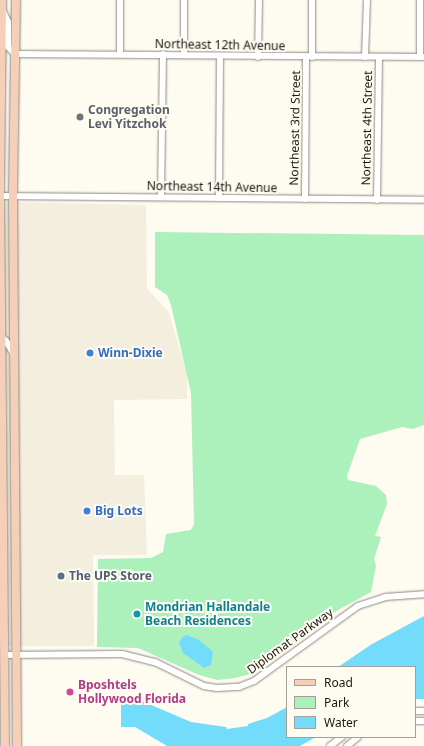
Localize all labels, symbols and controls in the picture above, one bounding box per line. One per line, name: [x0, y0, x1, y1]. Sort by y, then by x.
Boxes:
street label: Northeast 12th Avenue: [155, 37, 285, 53]
street label: Northeast 3rd Street: [287, 70, 303, 186]
street label: Northeast 4th Street: [359, 70, 375, 186]
place label: Congregation Levi Yitzchok: [88, 103, 170, 131]
marker: Congregation Levi Yitzchok: [75, 112, 85, 122]
street label: Northeast 14th Avenue: [147, 179, 277, 195]
place label: Winn-Dixie: [98, 346, 163, 360]
marker: Winn-Dixie: [85, 348, 95, 358]
place label: Big Lots: [95, 504, 143, 518]
marker: Big Lots: [82, 506, 92, 516]
place label: The UPS Store: [69, 569, 152, 583]
marker: The UPS Store: [56, 571, 66, 581]
place label: Mondrian Hallandale Beach Residences: [145, 600, 270, 628]
street label: Diplomat Parkway: [244, 605, 336, 677]
marker: Mondrian Hallandale Beach Residences: [132, 609, 142, 619]
legend: [286, 666, 416, 738]
text: Road: [324, 674, 353, 691]
place label: Bposhtels Hollywood Florida: [78, 678, 186, 706]
marker: Bposhtels Hollywood Florida: [65, 687, 75, 697]
text: Park: [324, 694, 349, 711]
text: Water: [324, 714, 358, 731]

